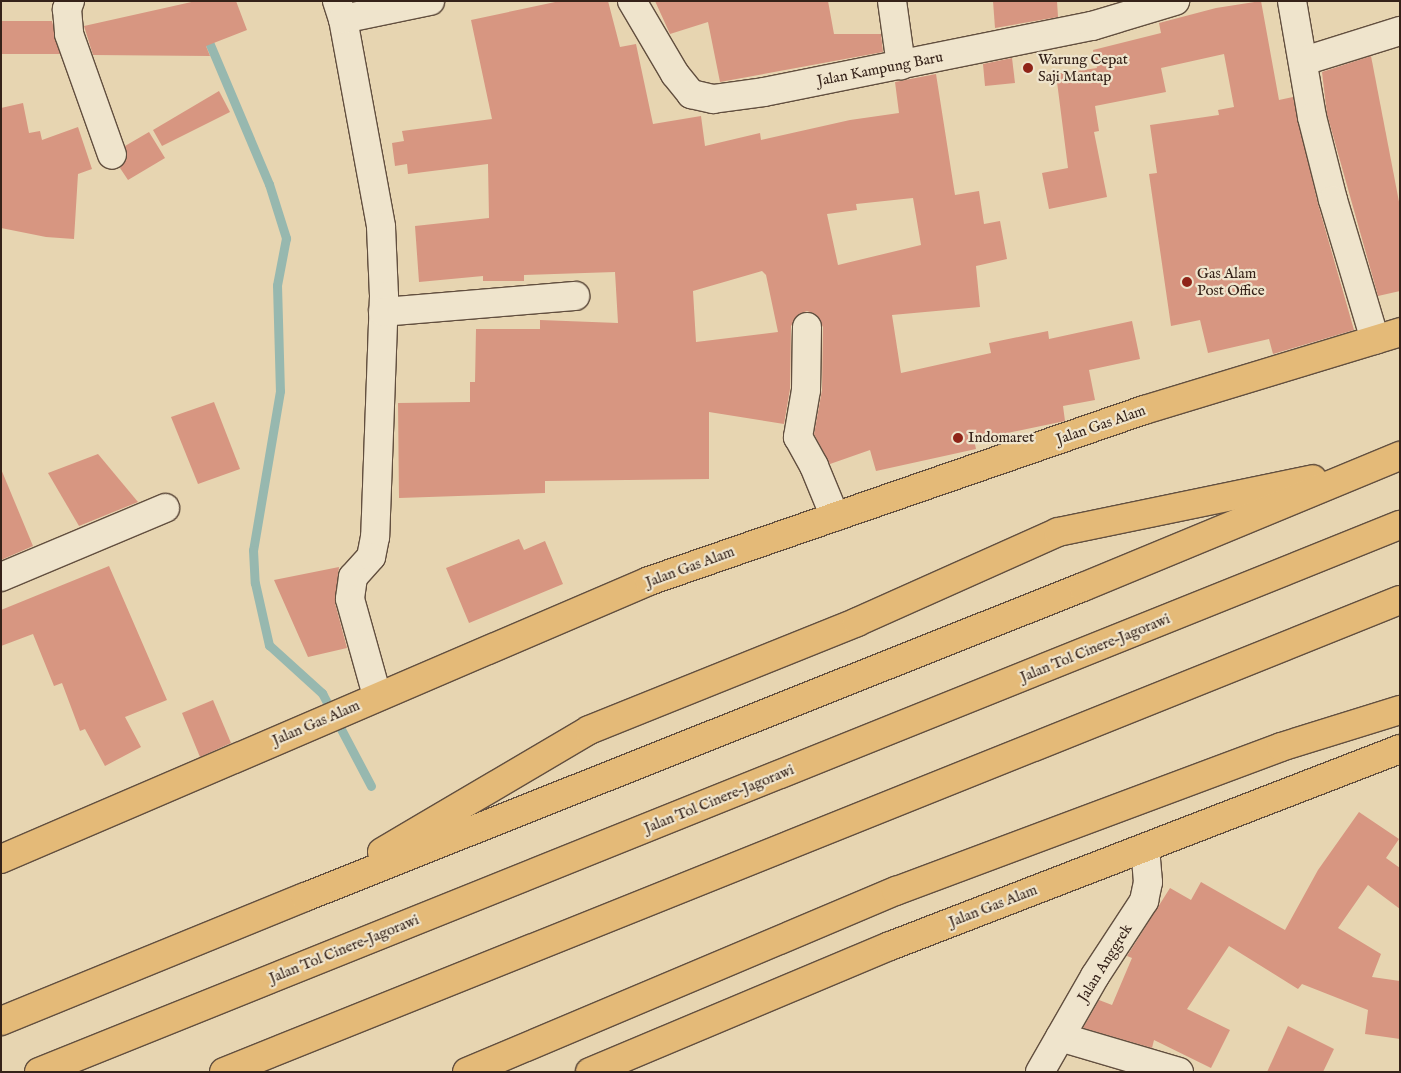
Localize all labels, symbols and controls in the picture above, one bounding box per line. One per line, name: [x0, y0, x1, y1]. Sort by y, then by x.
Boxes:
street label: Jalan Kampung Baru: [816, 48, 944, 90]
place label: Warung Cepat Saji Mantap: [1038, 50, 1128, 85]
marker: Warung Cepat Saji Mantap: [1022, 62, 1034, 74]
place label: Gas Alam Post Office: [1197, 264, 1265, 299]
marker: Gas Alam Post Office: [1181, 276, 1193, 288]
street label: Jalan Gas Alam: [1054, 401, 1148, 449]
place label: Indomaret: [968, 429, 1034, 447]
marker: Indomaret: [952, 432, 964, 444]
street label: Jalan Gas Alam: [643, 543, 737, 591]
street label: Jalan Tol Cinere–Jagorawi: [1017, 610, 1173, 686]
street label: Jalan Gas Alam: [270, 696, 362, 750]
street label: Jalan Tol Cinere–Jagorawi: [641, 761, 797, 837]
street label: Jalan Gas Alam: [946, 881, 1040, 931]
street label: Jalan Tol Cinere–Jagorawi: [266, 911, 422, 987]
street label: Jalan Anggrek: [1074, 921, 1136, 1005]

